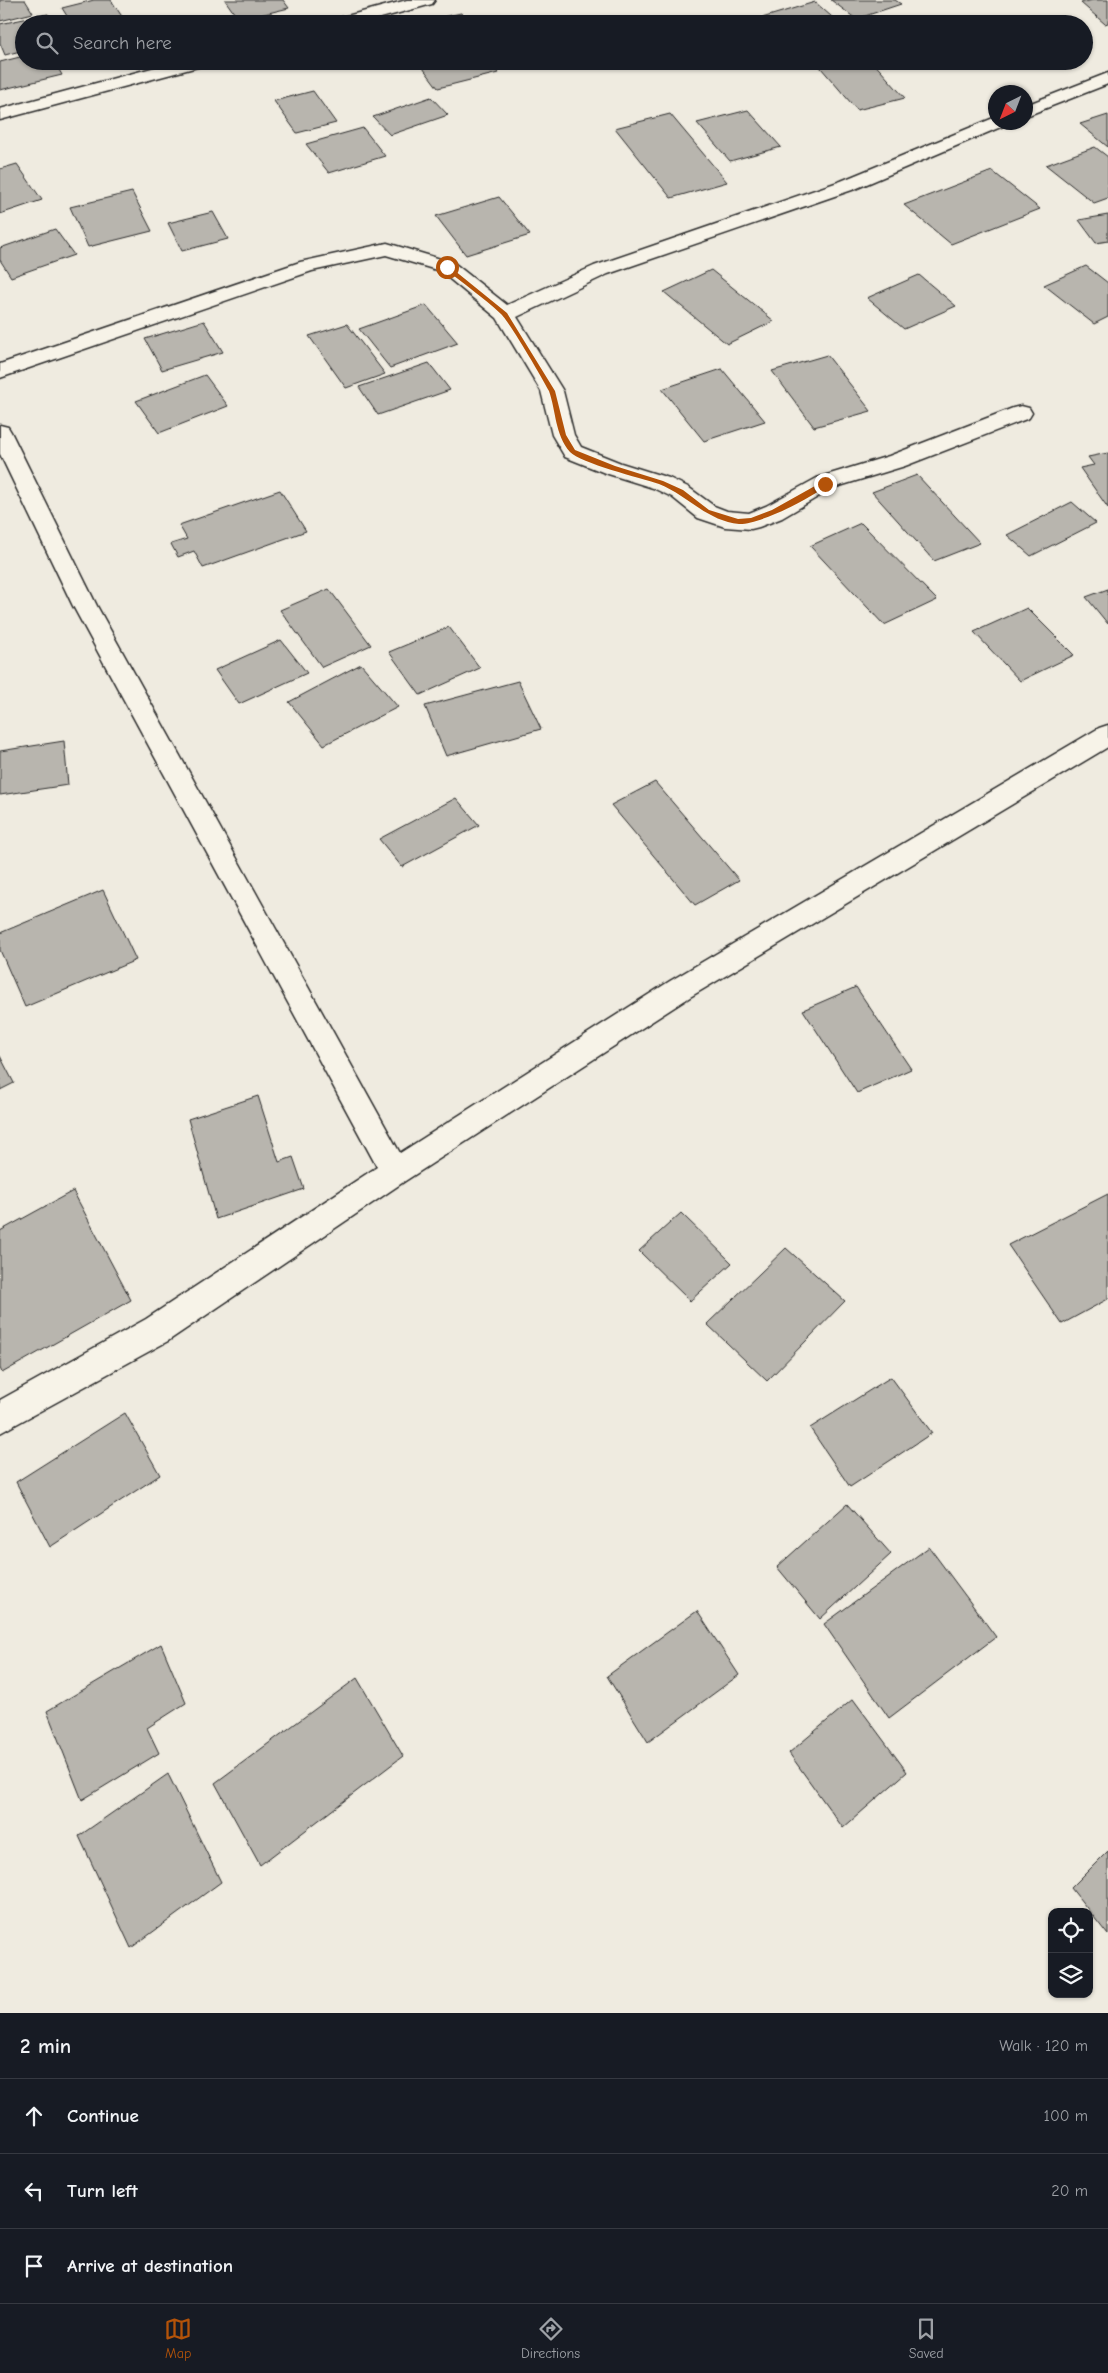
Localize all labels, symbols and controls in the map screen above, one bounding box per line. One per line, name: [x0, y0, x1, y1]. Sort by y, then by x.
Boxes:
search box: [15, 15, 1093, 70]
icon: search: [33, 29, 61, 57]
text: Search here: [73, 32, 172, 54]
north arrow: [988, 85, 1033, 130]
route start: [436, 256, 459, 279]
route end: [814, 473, 837, 496]
map controls: [1048, 1908, 1093, 1998]
button: locate: [1048, 1908, 1093, 1953]
button: layers: [1048, 1953, 1093, 1998]
text: 2 min: [20, 2034, 71, 2058]
text: Walk · 120 m: [999, 2037, 1088, 2055]
icon: ahead: [20, 2102, 48, 2130]
text: Continue: [67, 2105, 139, 2127]
text: 100 m: [1044, 2107, 1088, 2125]
icon: left: [20, 2177, 48, 2205]
text: Turn left: [67, 2180, 138, 2202]
text: 20 m: [1051, 2182, 1088, 2200]
icon: arrive: [20, 2252, 48, 2280]
text: Arrive at destination: [67, 2255, 233, 2277]
tab: Map: [164, 2315, 192, 2362]
tab: Directions: [521, 2315, 580, 2362]
tab: Saved: [909, 2315, 944, 2362]

